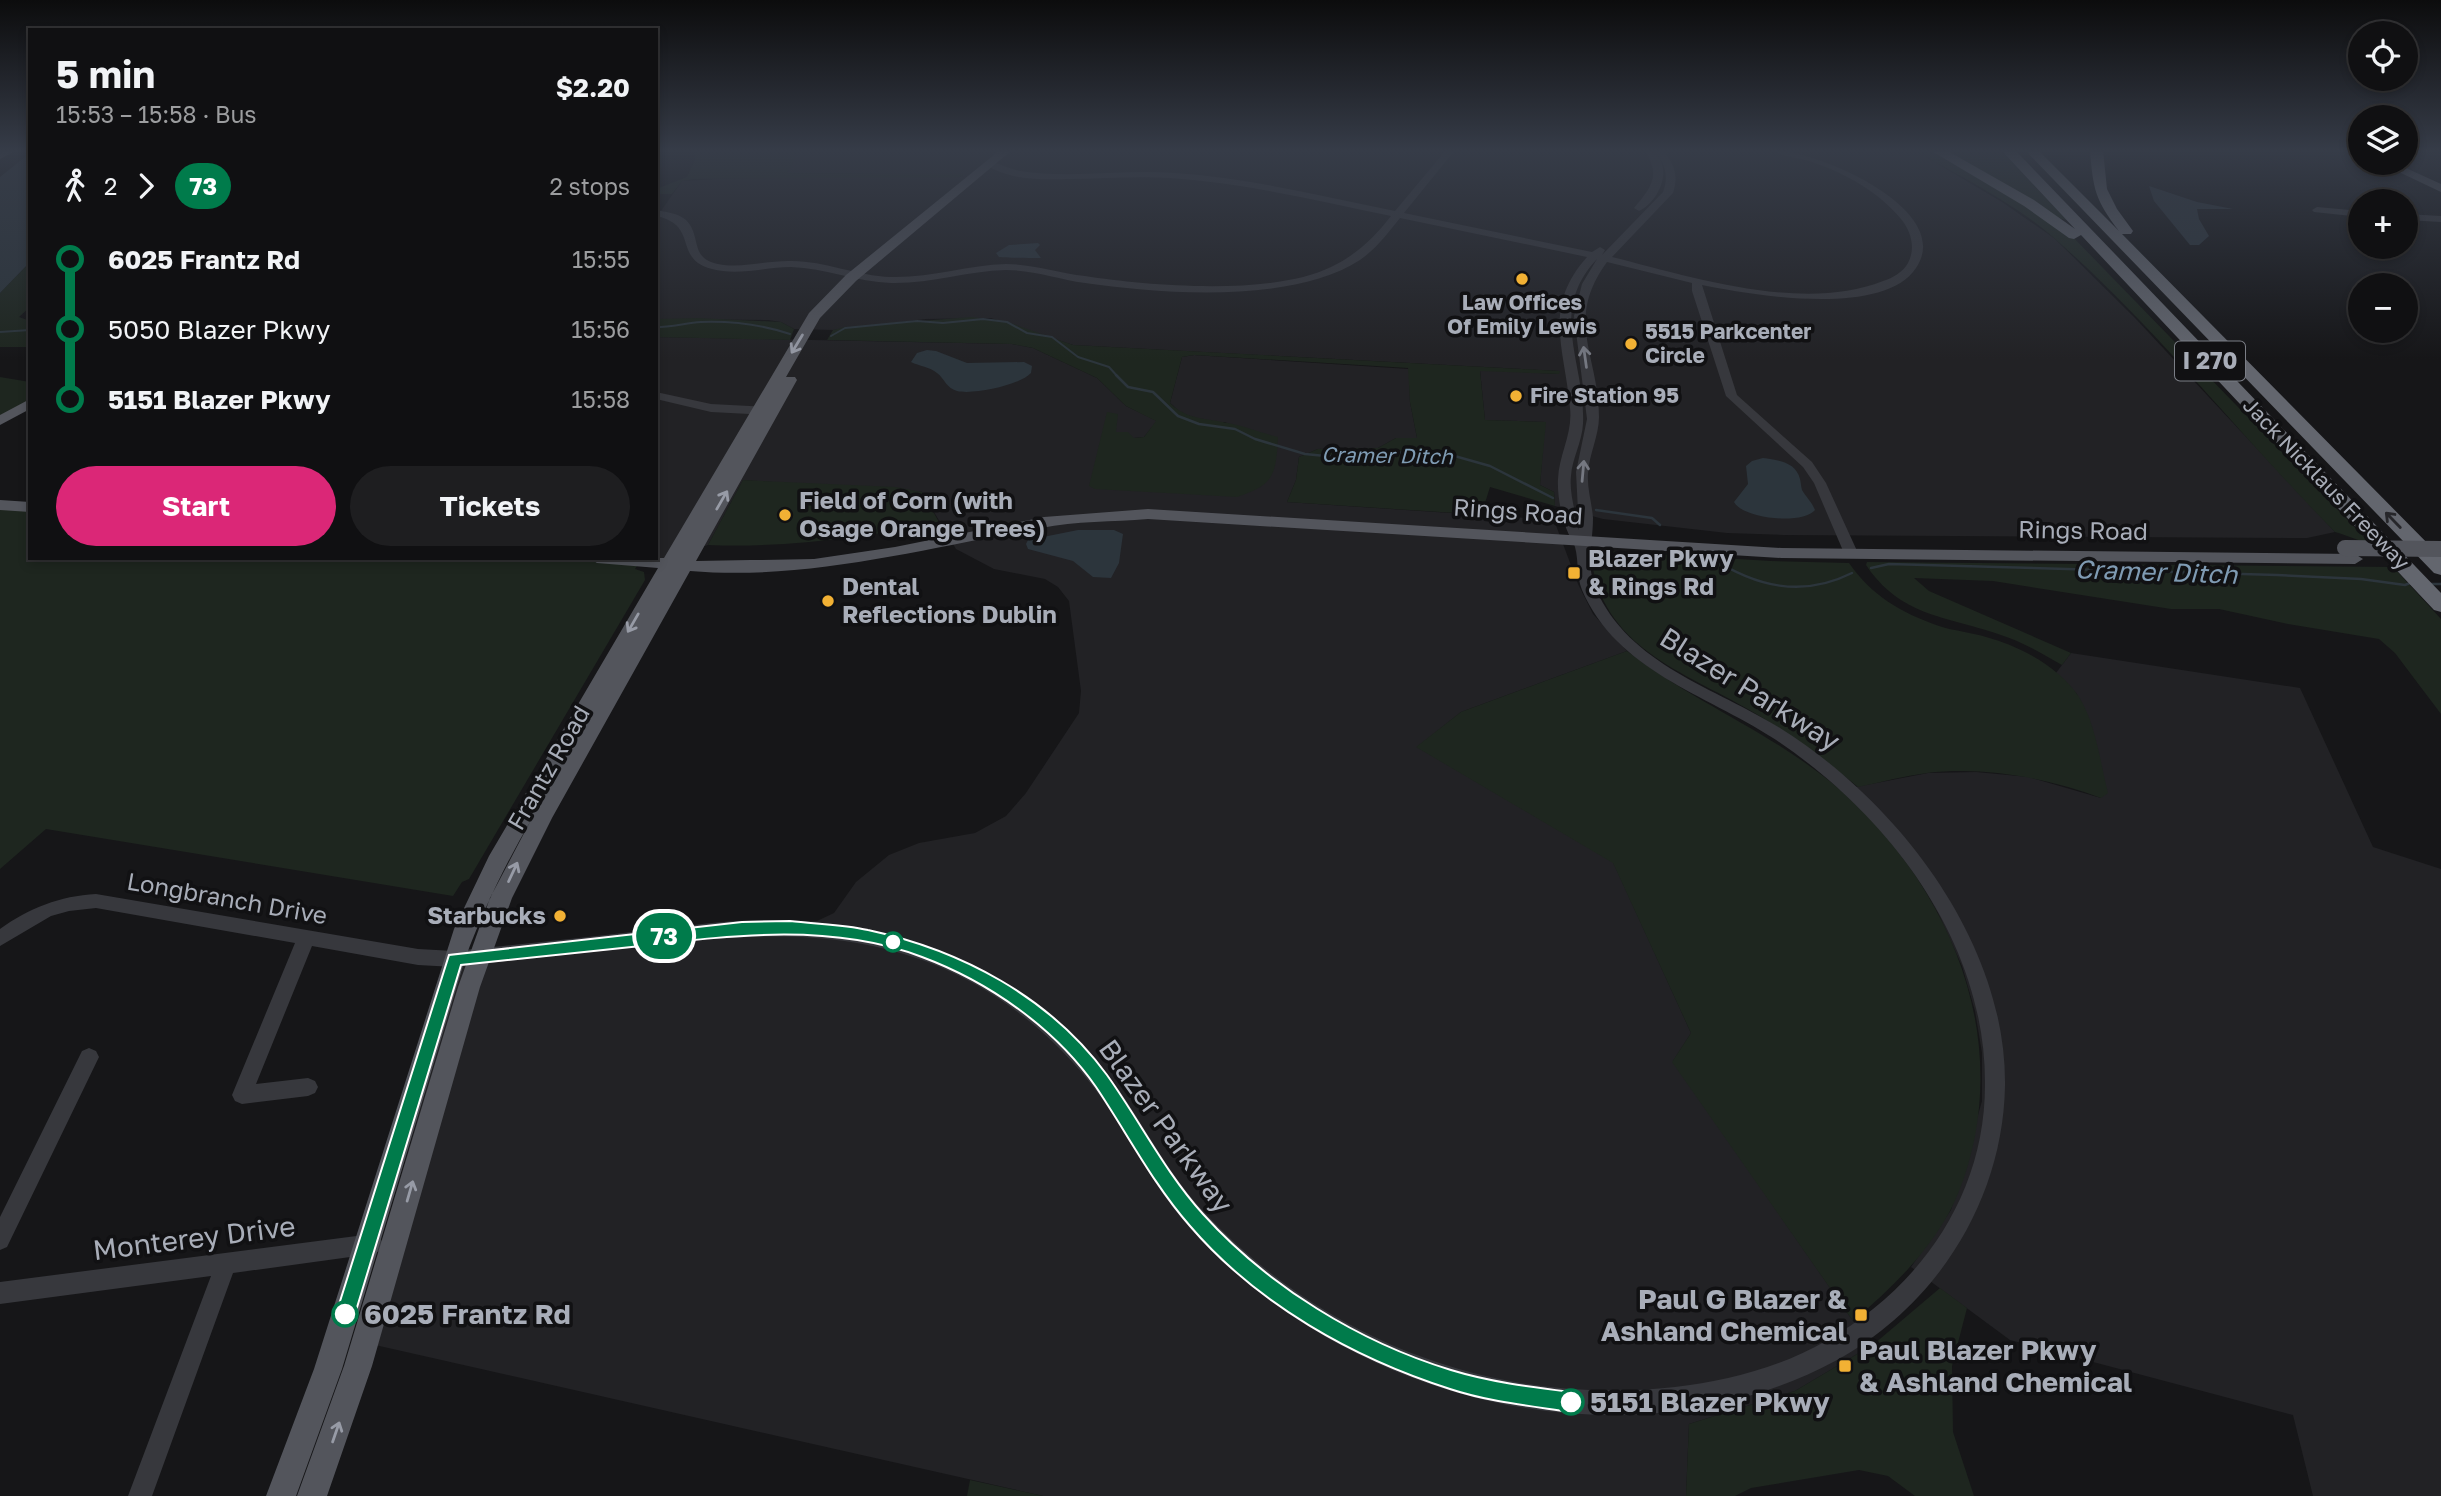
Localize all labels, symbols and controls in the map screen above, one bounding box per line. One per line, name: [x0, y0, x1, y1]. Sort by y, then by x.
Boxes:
map controls: [2348, 21, 2418, 343]
button: locate: [2348, 21, 2418, 91]
text: 5 min: [56, 51, 155, 96]
text: $2.20: [556, 72, 630, 103]
text: 15:53 – 15:58 · Bus: [56, 100, 257, 128]
button: layers: [2348, 105, 2418, 175]
icon: walk: [56, 167, 94, 205]
icon: forward: [127, 167, 165, 205]
text: 73: [189, 171, 217, 200]
text: 2: [104, 172, 117, 200]
text: 2 stops: [549, 172, 630, 200]
button: +: [2348, 189, 2418, 259]
text: 6025 Frantz Rd: [108, 244, 300, 275]
text: 15:55: [572, 245, 630, 273]
marker: Law Offices Of Emily Lewis: [1514, 271, 1530, 287]
button: −: [2348, 273, 2418, 343]
place label: Law Offices Of Emily Lewis: [1447, 289, 1597, 339]
text: 5050 Blazer Pkwy: [108, 314, 330, 345]
text: 15:56: [571, 315, 630, 343]
place label: 5515 Parkcenter Circle: [1645, 318, 1812, 368]
one-way arrow: [789, 334, 803, 354]
marker: 5515 Parkcenter Circle: [1623, 336, 1639, 352]
road number: I 270: [2175, 342, 2245, 380]
one-way arrow: [1578, 346, 1591, 369]
place label: Fire Station 95: [1530, 382, 1679, 408]
text: 5151 Blazer Pkwy: [108, 384, 331, 415]
text: 15:58: [571, 385, 630, 413]
marker: Fire Station 95: [1508, 388, 1524, 404]
street label: Jack Nicklaus Freeway: [2238, 392, 2416, 575]
water label: Cramer Ditch: [1321, 441, 1454, 469]
one-way arrow: [1576, 460, 1589, 483]
button: Start: [56, 466, 336, 546]
button: Tickets: [350, 466, 630, 546]
place label: Field of Corn (with Osage Orange Trees): [799, 485, 1045, 542]
one-way arrow: [715, 491, 729, 511]
street label: Rings Road: [1452, 492, 1584, 529]
marker: Field of Corn (with Osage Orange Trees): [777, 507, 793, 523]
one-way arrow: [2385, 511, 2402, 528]
street label: Rings Road: [2018, 514, 2148, 545]
place label: Blazer Pkwy & Rings Rd: [1588, 543, 1734, 600]
water label: Cramer Ditch: [2074, 553, 2239, 590]
marker: Blazer Pkwy & Rings Rd: [1566, 565, 1582, 581]
place label: Dental Reflections Dublin: [842, 571, 1057, 628]
marker: Dental Reflections Dublin: [820, 593, 836, 609]
one-way arrow: [626, 612, 640, 632]
street label: Blazer Parkway: [1654, 620, 1847, 757]
street label: Frantz Road: [500, 700, 595, 835]
one-way arrow: [507, 862, 520, 883]
street label: Longbranch Drive: [125, 866, 330, 929]
place label: Starbucks: [427, 900, 546, 929]
marker: Starbucks: [552, 908, 568, 924]
line badge: 73: [632, 913, 696, 959]
text: 73: [650, 921, 678, 950]
unlabelled marker: [883, 932, 903, 952]
street label: Blazer Parkway: [1093, 1033, 1240, 1219]
one-way arrow: [404, 1180, 417, 1202]
street label: Monterey Drive: [91, 1209, 297, 1266]
place label: Paul G Blazer & Ashland Chemical: [1601, 1282, 1847, 1347]
place label: 6025 Frantz Rd: [364, 1297, 571, 1330]
marker: 6025 Frantz Rd: [332, 1301, 358, 1327]
marker: Paul G Blazer & Ashland Chemical: [1853, 1307, 1869, 1323]
place label: Paul Blazer Pkwy & Ashland Chemical: [1859, 1333, 2132, 1398]
marker: Paul Blazer Pkwy & Ashland Chemical: [1837, 1358, 1853, 1374]
place label: 5151 Blazer Pkwy: [1590, 1385, 1830, 1418]
marker: 5151 Blazer Pkwy: [1558, 1389, 1584, 1415]
one-way arrow: [331, 1421, 343, 1443]

